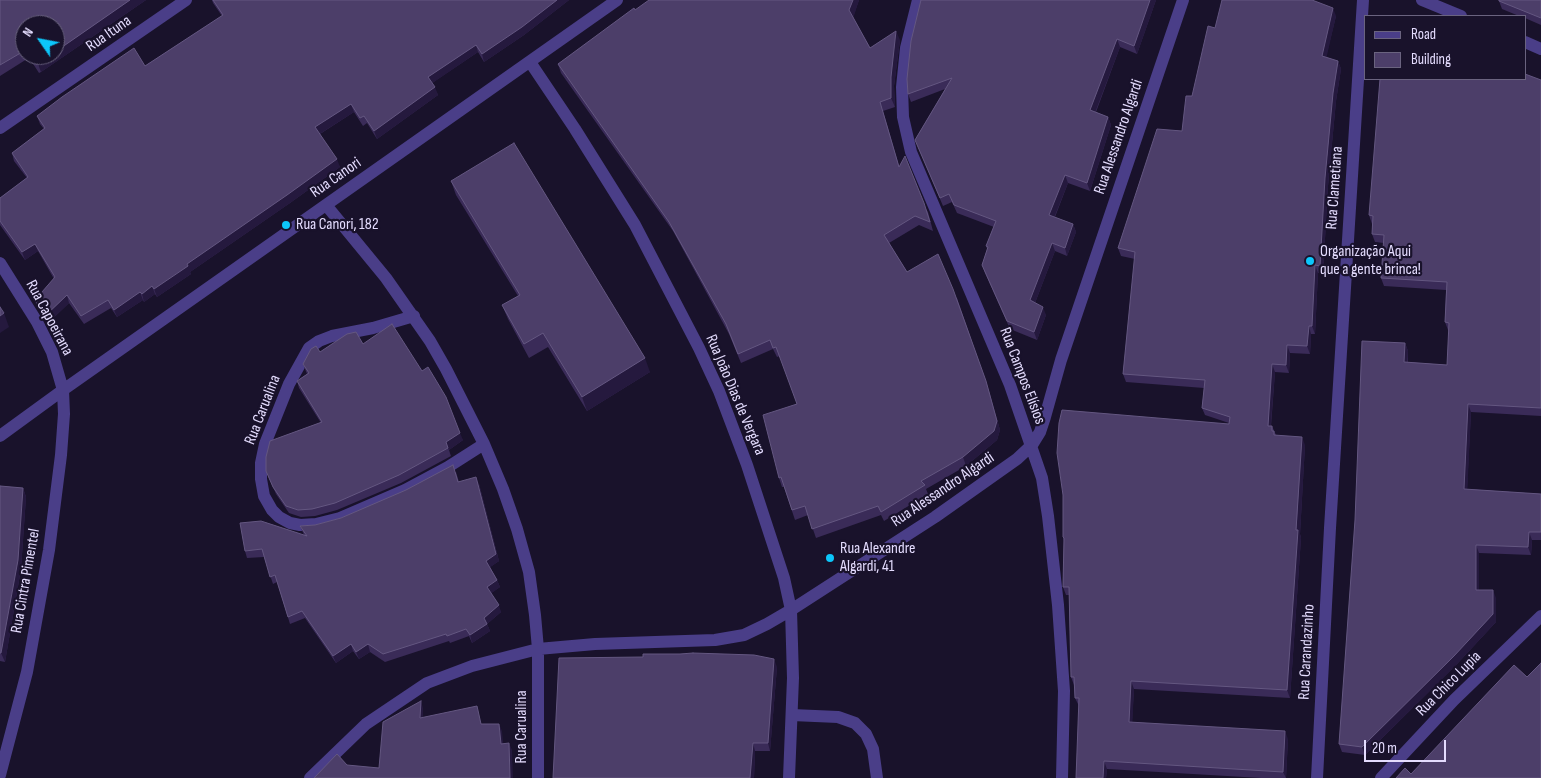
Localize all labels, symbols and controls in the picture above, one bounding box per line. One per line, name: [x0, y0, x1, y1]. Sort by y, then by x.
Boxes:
street label: Rua Ituna: [83, 12, 135, 56]
north arrow: [15, 15, 65, 65]
legend: [1364, 15, 1526, 80]
text: N: [19, 24, 37, 40]
text: Road: [1411, 25, 1436, 44]
text: Building: [1411, 50, 1451, 69]
street label: Rua Alessandro Algardi: [1090, 77, 1148, 197]
street label: Rua Clametiana: [1323, 146, 1347, 230]
street label: Rua Canori: [307, 154, 365, 202]
place label: Rua Canori, 182: [296, 215, 379, 235]
marker: Rua Canori, 182: [280, 219, 292, 231]
place label: Organização Aqui que a gente brinca!: [1320, 242, 1421, 280]
marker: Organização Aqui que a gente brinca!: [1304, 255, 1316, 267]
street label: Rua Capoeirana: [21, 277, 77, 359]
street label: Rua Campos Elísios: [995, 325, 1049, 427]
street label: Rua João Dias de Vergara: [701, 332, 769, 458]
street label: Rua Carualina: [241, 372, 285, 448]
street label: Rua Alessandro Algardi: [888, 448, 998, 532]
street label: Rua Cintra Pimentel: [7, 527, 45, 635]
place label: Rua Alexandre Algardi, 41: [840, 539, 915, 577]
marker: Rua Alexandre Algardi, 41: [824, 552, 836, 564]
street label: Rua Carandazinho: [1295, 604, 1319, 700]
street label: Rua Chico Lupia: [1412, 647, 1486, 721]
street label: Rua Carualina: [512, 690, 532, 764]
scale bar: [1366, 730, 1448, 762]
text: 20 m: [1372, 739, 1397, 758]

